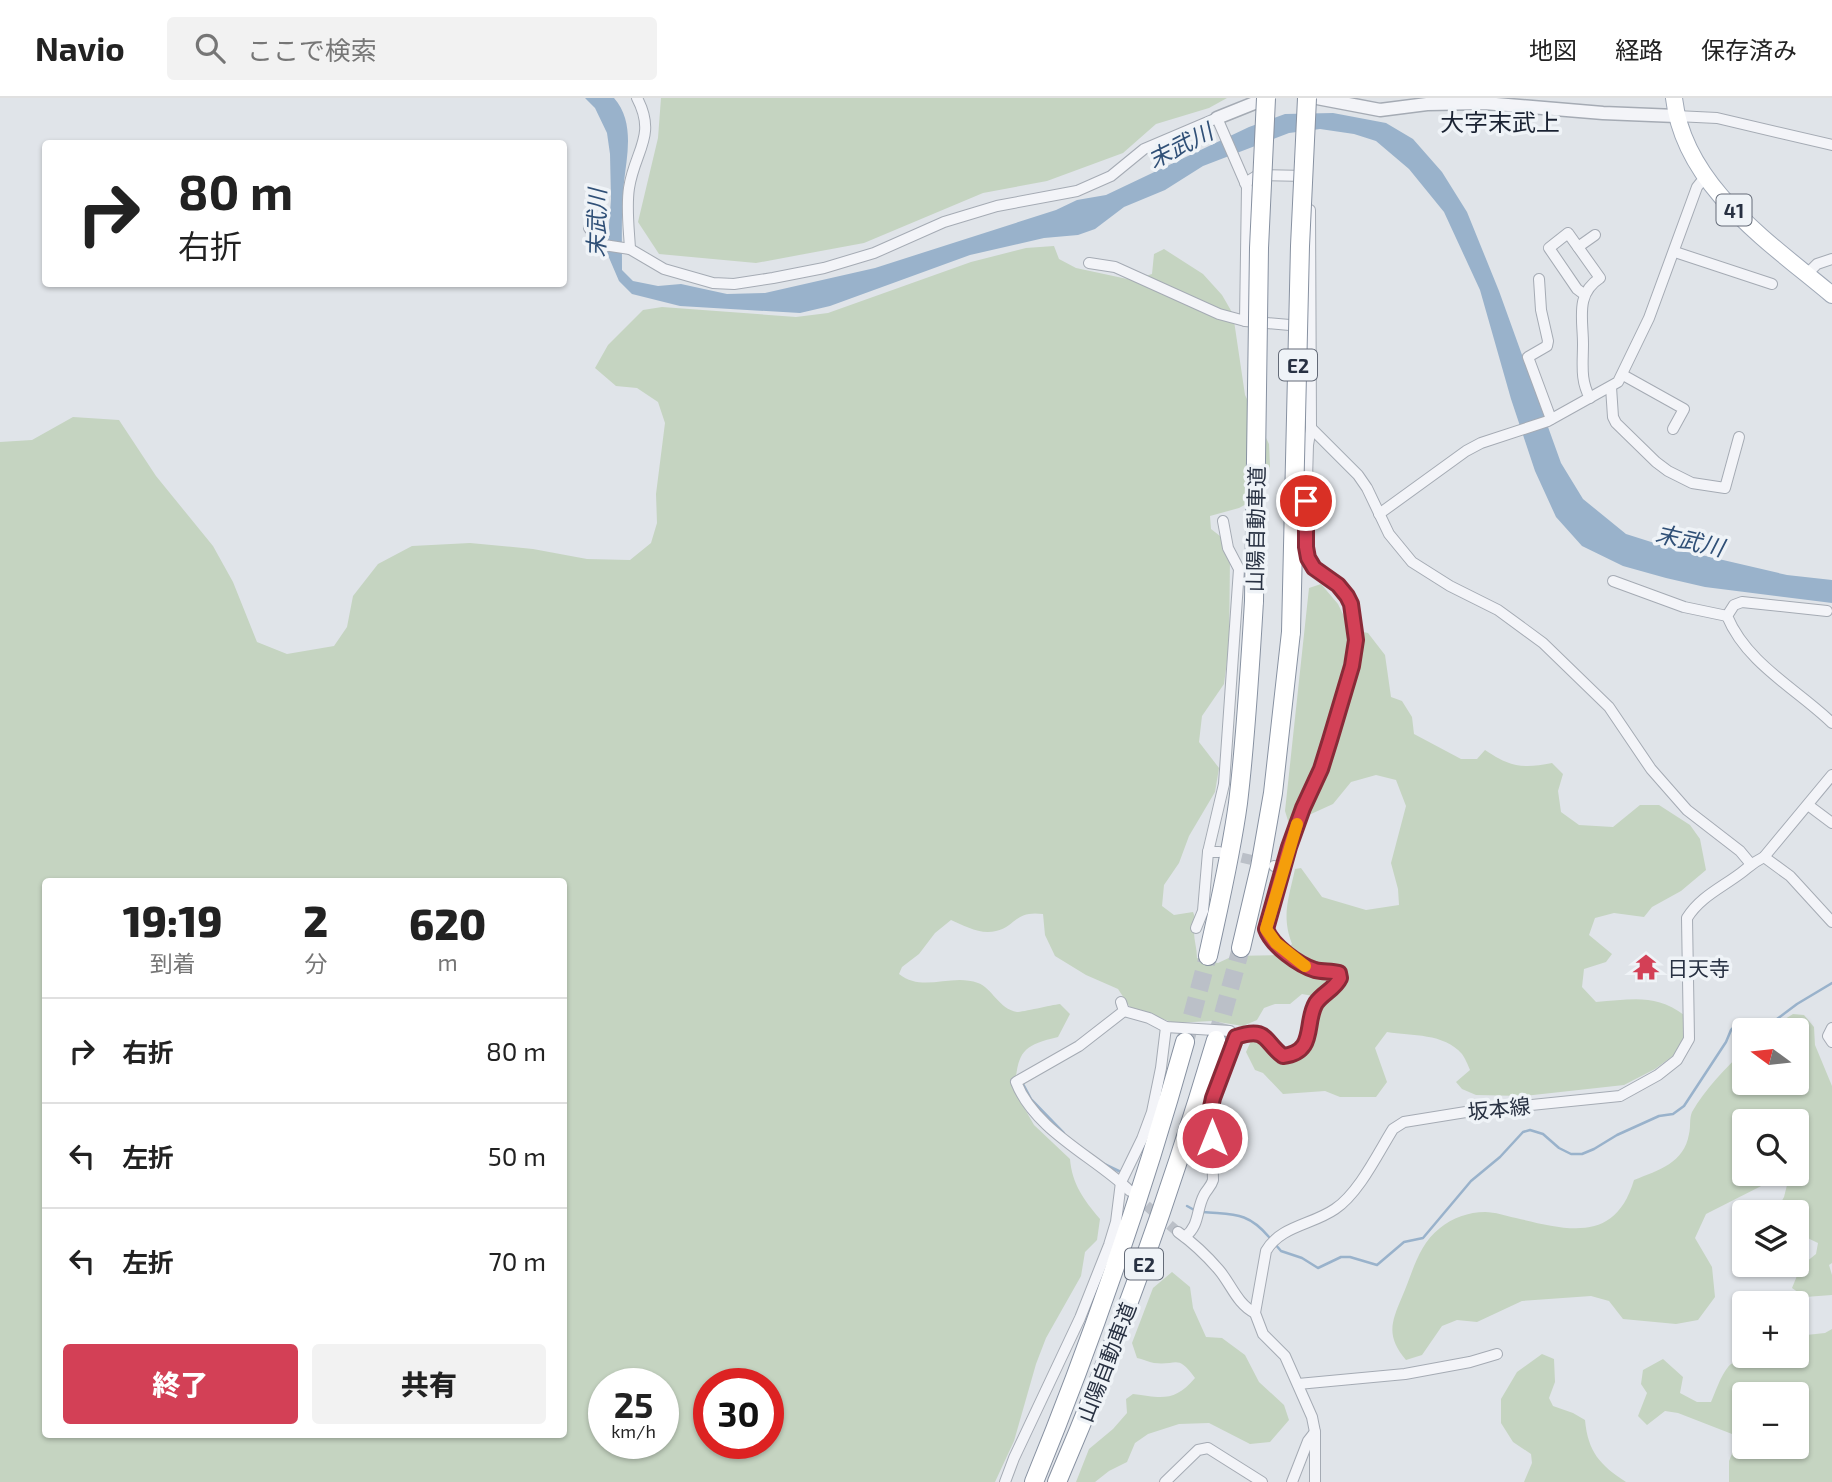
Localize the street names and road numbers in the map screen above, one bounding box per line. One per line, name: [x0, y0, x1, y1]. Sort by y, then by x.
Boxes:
road number: 41: [1716, 194, 1752, 226]
road number: E2: [1279, 350, 1317, 380]
street label: 山陽自動車道: [1241, 466, 1269, 592]
street label: 坂本線: [1466, 1092, 1532, 1124]
road number: E2: [1125, 1248, 1163, 1280]
street label: 山陽自動車道: [1072, 1299, 1140, 1425]

